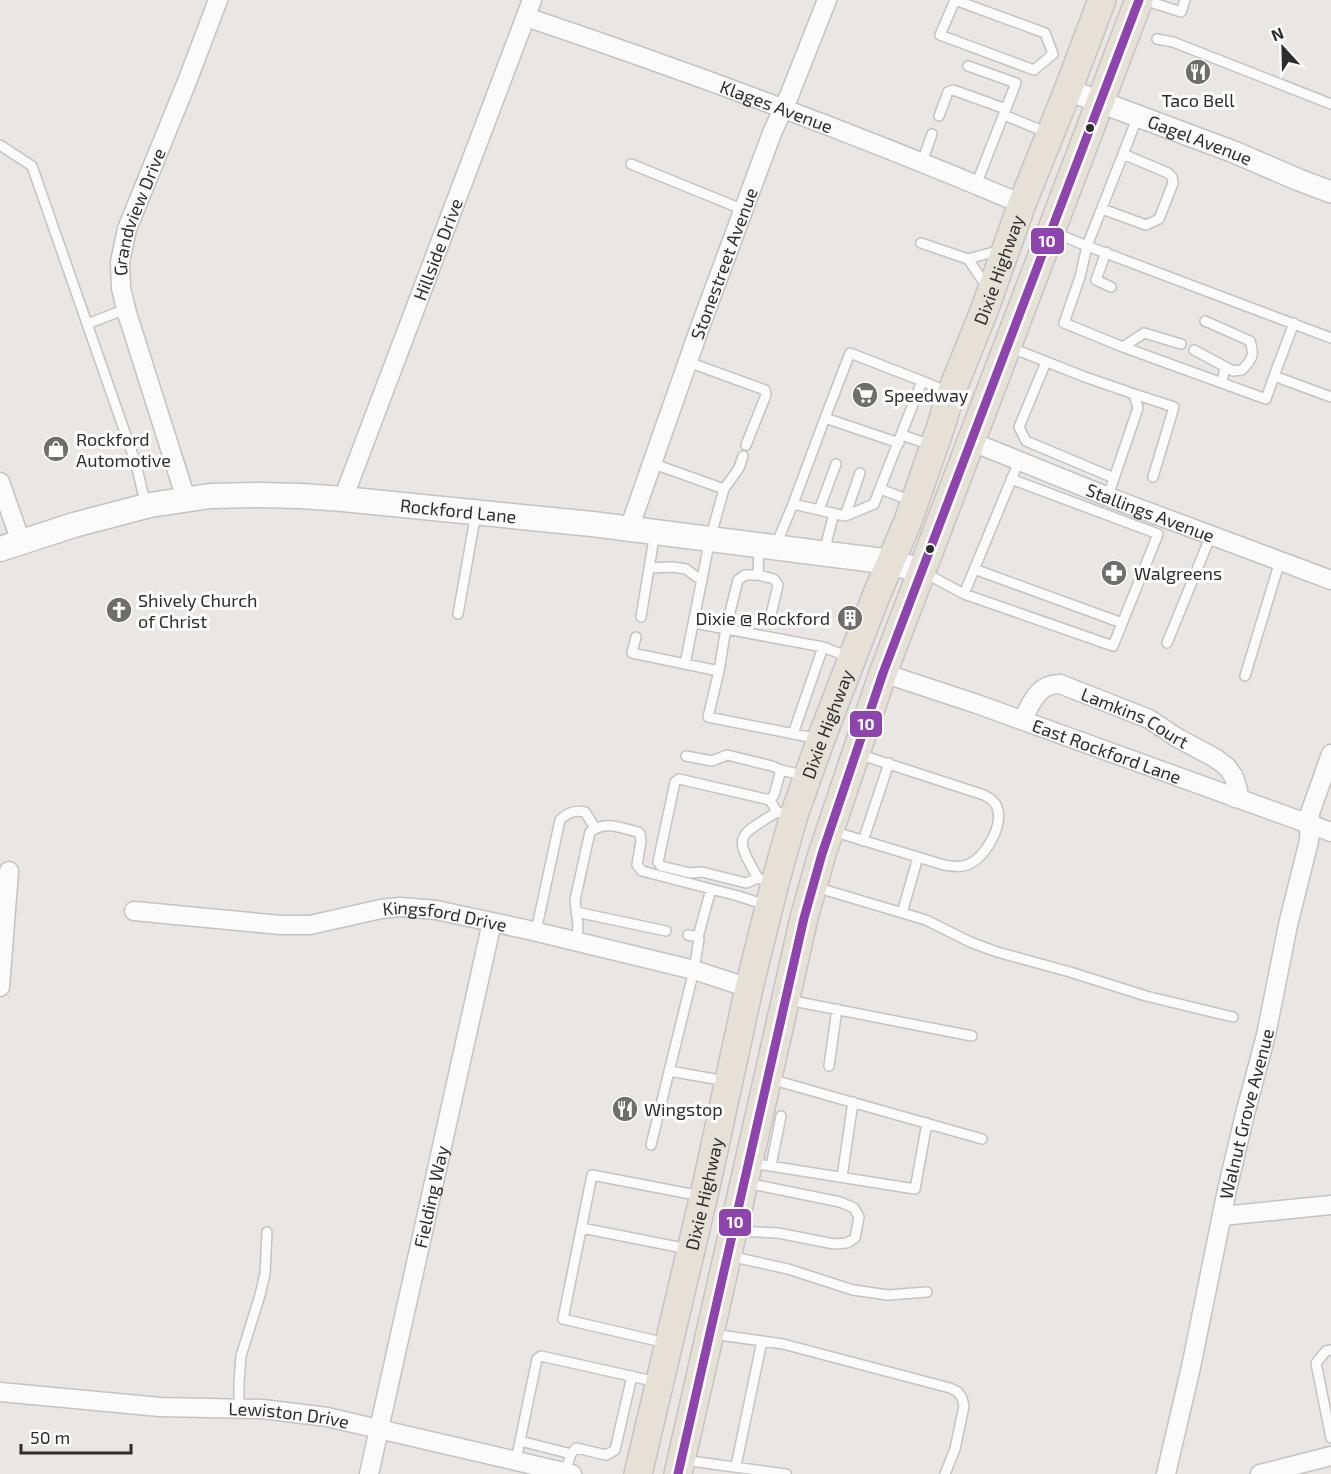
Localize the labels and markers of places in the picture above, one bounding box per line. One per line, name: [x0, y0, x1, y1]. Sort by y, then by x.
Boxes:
restaurant icon: Taco Bell: [1183, 57, 1213, 87]
place label: Taco Bell: [1161, 89, 1235, 111]
unlabelled marker: [1084, 122, 1096, 134]
supermarket icon: Speedway: [850, 380, 880, 410]
place label: Speedway: [884, 384, 969, 406]
place label: Rockford Automotive: [76, 428, 171, 471]
shop icon: Rockford Automotive: [41, 434, 71, 464]
unlabelled marker: [924, 543, 936, 555]
pharmacy icon: Walgreens: [1099, 558, 1129, 588]
place label: Walgreens: [1134, 562, 1222, 584]
place label: Shively Church of Christ: [138, 589, 257, 632]
church icon: Shively Church of Christ: [104, 595, 134, 625]
building icon: Dixie @ Rockford: [835, 603, 865, 633]
place label: Dixie @ Rockford: [696, 607, 830, 629]
restaurant icon: Wingstop: [610, 1094, 640, 1124]
place label: Wingstop: [644, 1098, 723, 1120]

